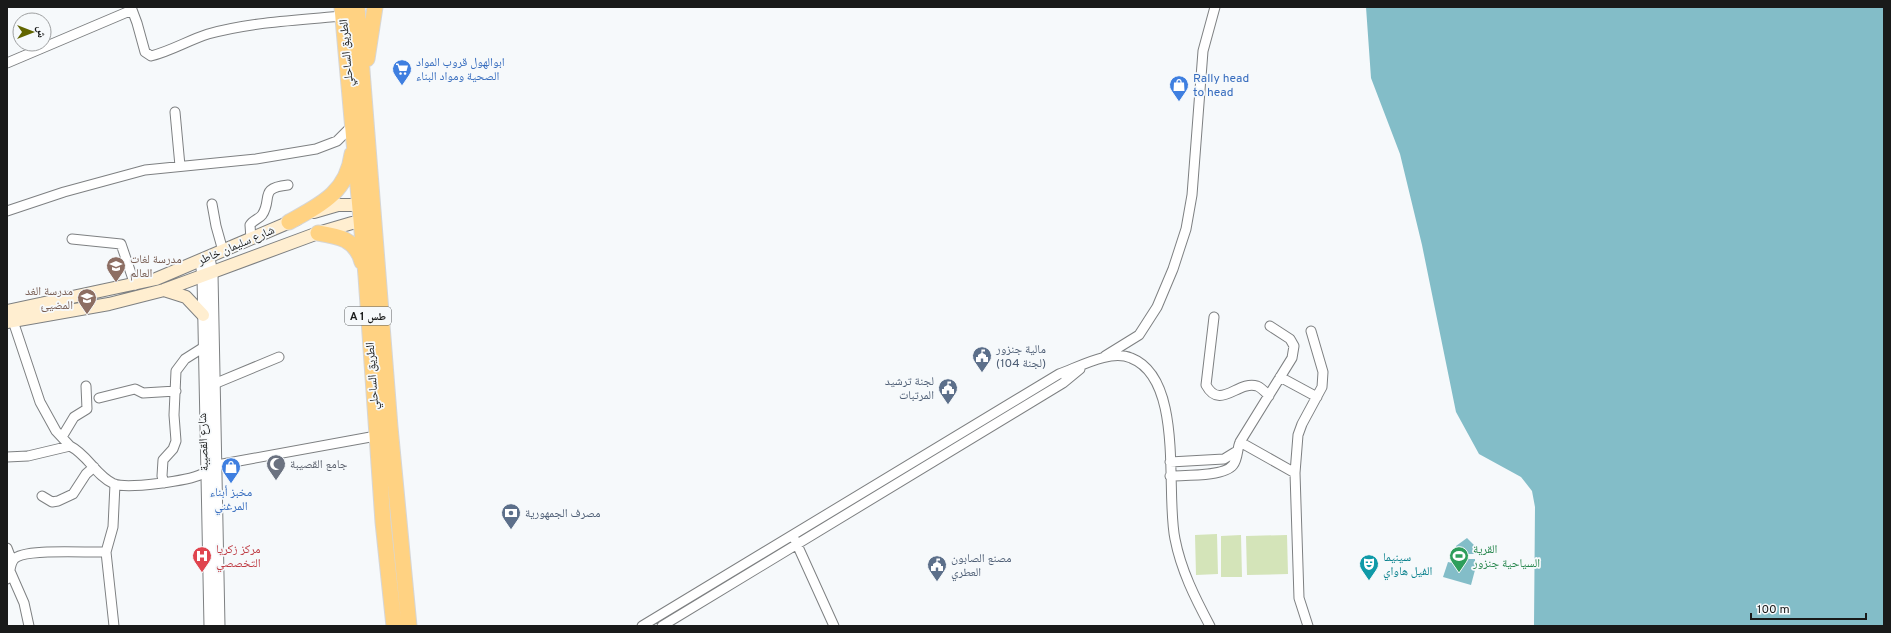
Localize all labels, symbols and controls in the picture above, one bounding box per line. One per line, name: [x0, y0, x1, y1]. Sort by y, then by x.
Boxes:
north arrow: [12, 12, 52, 52]
street label: الطريق الساحلي: [336, 18, 359, 87]
text: ش: [34, 26, 48, 38]
place label: ابوالهول قروب المواد الصحية ومواد البناء: [416, 55, 505, 85]
supermarket icon: ابوالهول قروب المواد الصحية ومواد البناء: [391, 58, 413, 86]
place label: Rally head to head: [1193, 71, 1249, 101]
shop icon: Rally head to head: [1168, 74, 1190, 102]
street label: شارع سليمان خاطر: [195, 222, 277, 270]
place label: مدرسة لغات العالم: [130, 252, 182, 282]
school or university icon: مدرسة لغات العالم: [105, 255, 127, 283]
place label: مدرسة الغد المضيئ: [25, 284, 73, 314]
school or university icon: مدرسة الغد المضيئ: [76, 287, 98, 315]
road number: A 1 طس: [345, 307, 391, 325]
street label: الطريق الساحلي: [363, 341, 384, 410]
place label: مالية جنزور (لجنة 104): [995, 342, 1046, 372]
public building icon: مالية جنزور (لجنة 104): [971, 345, 993, 373]
place label: لجنة ترشيد المرتبات: [885, 374, 934, 404]
public building icon: لجنة ترشيد المرتبات: [937, 377, 959, 405]
street label: شارع القصيبة: [195, 412, 213, 471]
mosque icon: جامع القصيبة: [265, 453, 287, 481]
shop icon: مخبز أبناء المرغني: [220, 456, 242, 484]
place label: جامع القصيبة: [290, 457, 348, 473]
place label: مخبز أبناء المرغني: [210, 485, 252, 516]
bank icon: مصرف الجمهورية: [500, 502, 522, 530]
place label: مصرف الجمهورية: [525, 506, 600, 522]
place label: مركز زكريا التخصصي: [216, 542, 261, 573]
place label: القرية السياحية جنزور: [1472, 542, 1540, 572]
hospital icon: مركز زكريا التخصصي: [191, 545, 213, 573]
sports icon: القرية السياحية جنزور: [1448, 545, 1470, 573]
place label: سينيما الفيل هاواي: [1383, 550, 1432, 581]
place label: مصنع الصابون العطري: [951, 551, 1012, 582]
theatre icon: سينيما الفيل هاواي: [1358, 553, 1380, 581]
public building icon: مصنع الصابون العطري: [926, 554, 948, 582]
scale bar: [1751, 595, 1866, 621]
text: 100 m: [1757, 602, 1790, 618]

